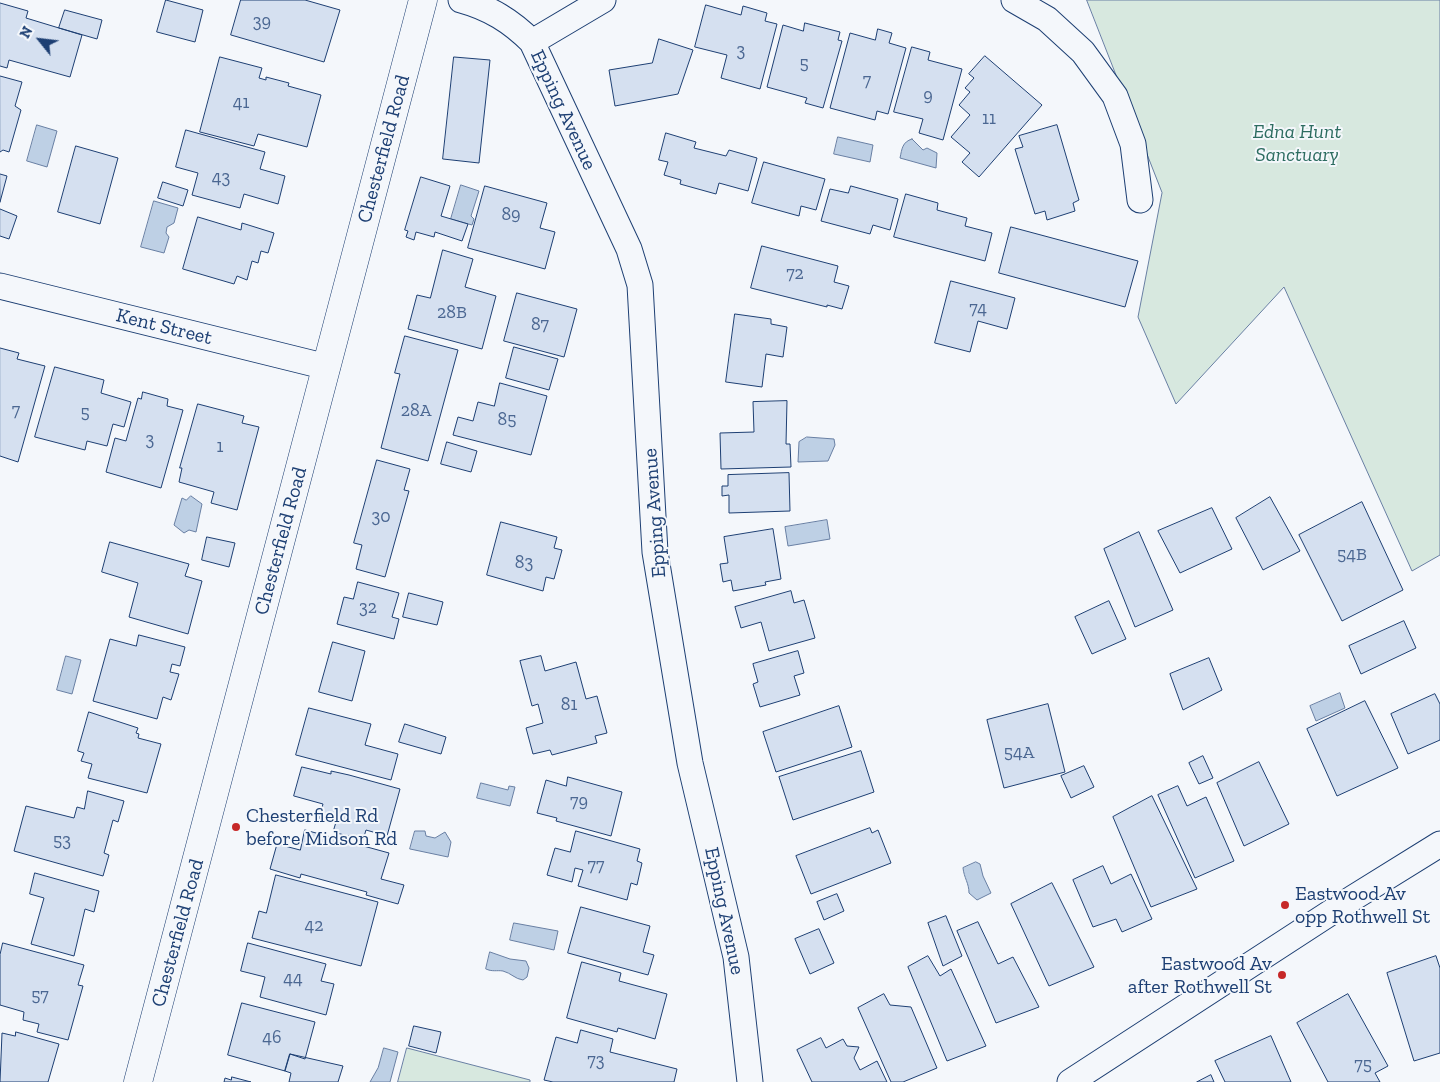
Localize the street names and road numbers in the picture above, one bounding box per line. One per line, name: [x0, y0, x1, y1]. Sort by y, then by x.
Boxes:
street label: Epping Avenue: [525, 46, 601, 174]
street label: Chesterfield Road: [353, 72, 415, 226]
street label: Kent Street: [114, 304, 214, 350]
street label: Epping Avenue: [639, 447, 671, 579]
street label: Chesterfield Road: [250, 464, 312, 618]
street label: Epping Avenue: [699, 845, 749, 977]
street label: Chesterfield Road: [147, 856, 209, 1010]

